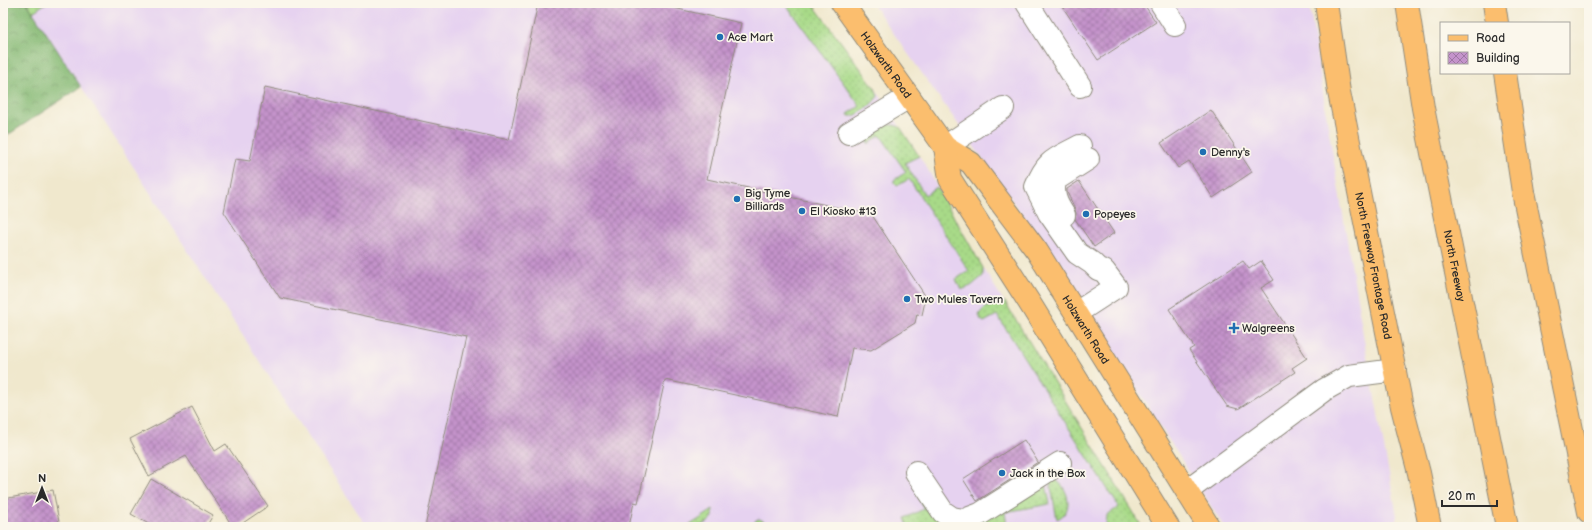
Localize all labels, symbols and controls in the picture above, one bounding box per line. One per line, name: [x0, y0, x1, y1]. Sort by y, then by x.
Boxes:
legend: [1440, 22, 1570, 74]
street label: Holzwarth Road: [858, 29, 914, 101]
place label: Ace Mart: [728, 31, 774, 44]
text: Road: [1476, 31, 1505, 46]
marker: Ace Mart: [715, 32, 725, 42]
text: Building: [1476, 51, 1520, 66]
place label: Denny's: [1211, 146, 1250, 159]
marker: Denny's: [1198, 147, 1208, 157]
place label: Big Tyme Billiards: [745, 187, 791, 213]
street label: North Freeway Frontage Road: [1352, 191, 1394, 340]
marker: Big Tyme Billiards: [732, 194, 742, 204]
place label: El Kiosko #13: [810, 205, 877, 218]
marker: El Kiosko #13: [797, 206, 807, 216]
place label: Popeyes: [1094, 208, 1136, 221]
marker: Popeyes: [1081, 209, 1091, 219]
street label: North Freeway: [1441, 229, 1468, 303]
place label: Two Mules Tavern: [915, 293, 1003, 306]
street label: Holzwarth Road: [1059, 293, 1112, 367]
marker: Two Mules Tavern: [902, 294, 912, 304]
place label: Walgreens: [1242, 322, 1295, 335]
marker: Walgreens: [1229, 323, 1239, 333]
place label: Jack in the Box: [1010, 467, 1085, 480]
north arrow: [22, 468, 62, 508]
marker: Jack in the Box: [997, 468, 1007, 478]
text: N: [38, 472, 46, 485]
scale bar: [1442, 482, 1497, 508]
text: 20 m: [1448, 489, 1475, 504]

